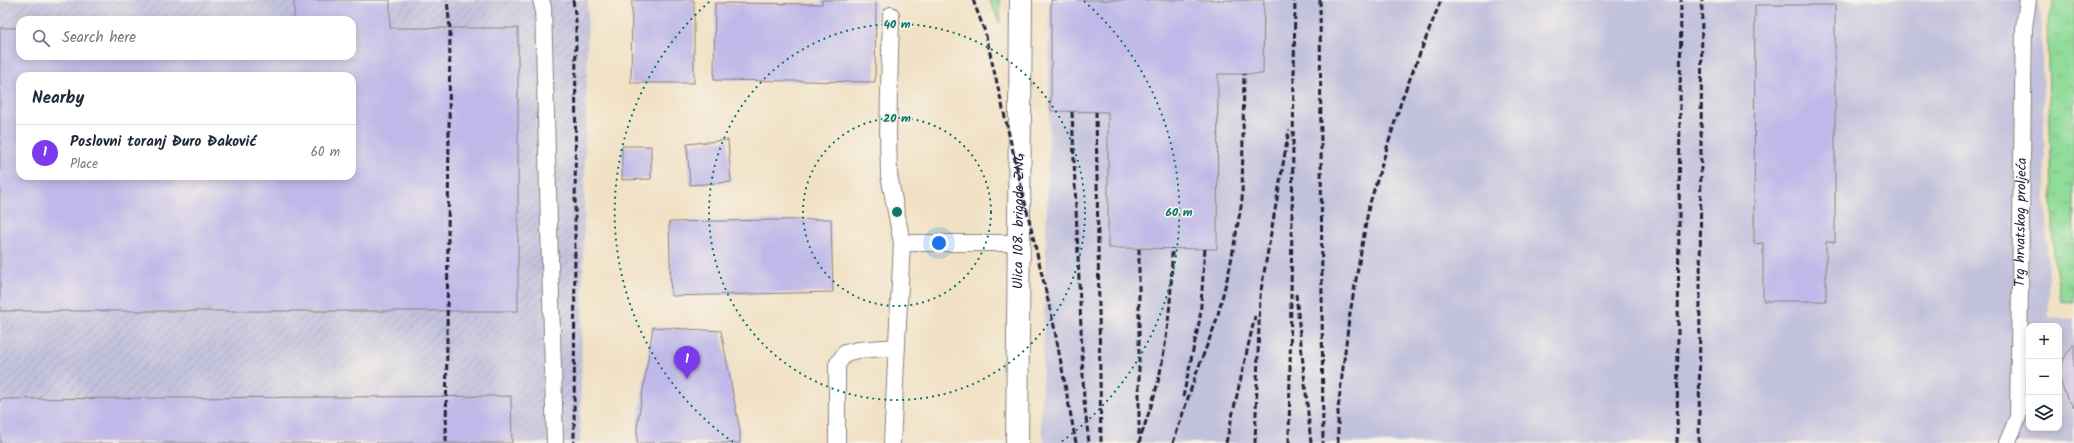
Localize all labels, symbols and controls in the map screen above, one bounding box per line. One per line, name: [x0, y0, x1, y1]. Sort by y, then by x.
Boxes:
text: 40 m: [883, 15, 911, 34]
search box: [16, 16, 356, 60]
text: Search here: [62, 26, 136, 50]
icon: search: [30, 27, 52, 49]
text: Nearby: [32, 85, 84, 112]
text: 20 m: [883, 109, 911, 128]
text: Poslovni toranj Đuro Đaković: [70, 130, 257, 154]
text: 1: [43, 142, 47, 163]
text: 60 m: [311, 142, 340, 163]
street label: Ulica 108. brigade ZNG: [1007, 153, 1031, 289]
text: Place: [70, 154, 98, 175]
street label: Trg hrvatskog proljeća: [2009, 157, 2033, 287]
text: 60 m: [1165, 203, 1193, 222]
centre of rings: [890, 205, 904, 219]
your location: [929, 233, 949, 253]
map controls: [2026, 323, 2062, 431]
button: +: [2026, 323, 2062, 359]
pin: 1: [674, 346, 700, 379]
button: −: [2026, 359, 2062, 395]
button: layers: [2026, 395, 2062, 431]

